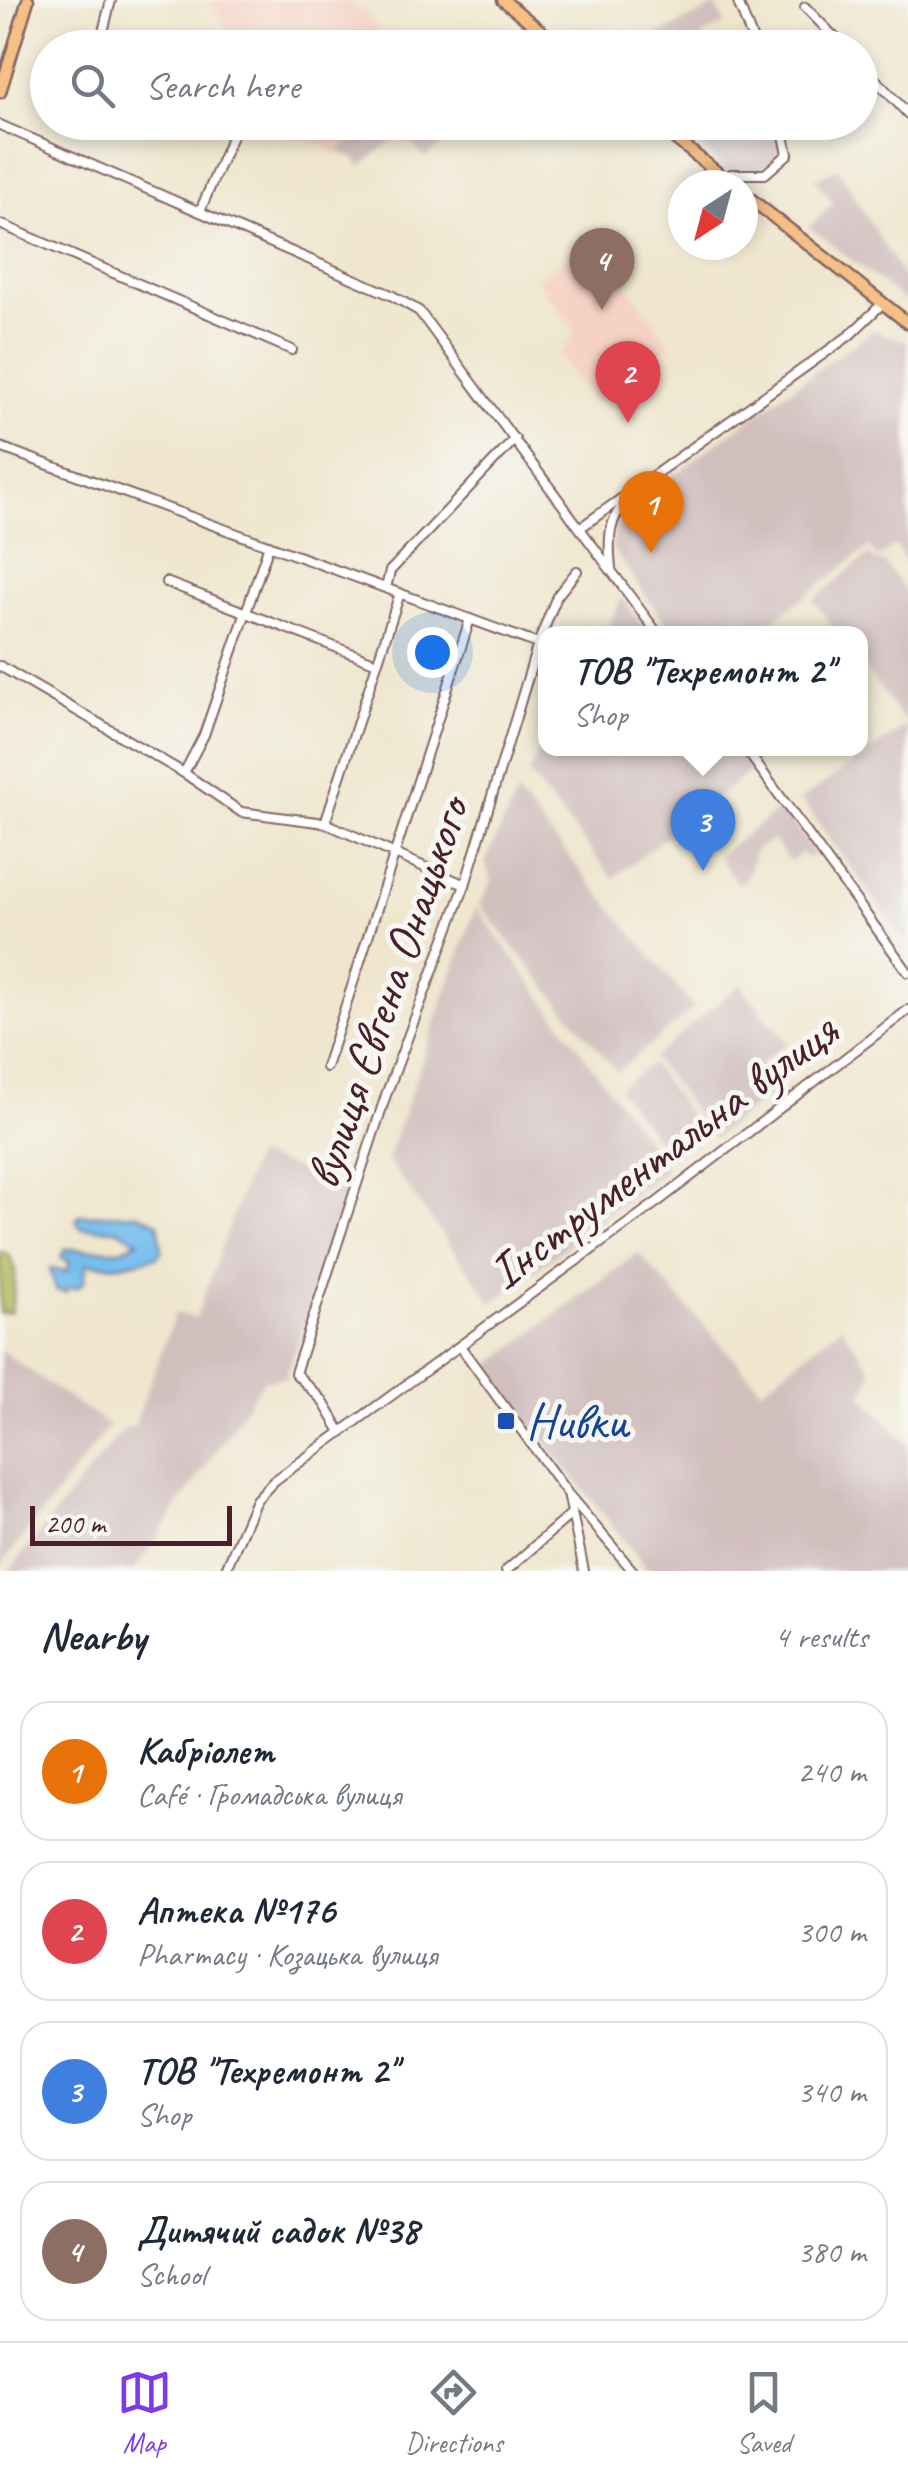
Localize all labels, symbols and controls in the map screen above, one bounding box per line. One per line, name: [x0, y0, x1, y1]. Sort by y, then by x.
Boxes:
search box: [30, 30, 878, 140]
icon: search: [65, 58, 120, 113]
text: Search here: [145, 62, 300, 109]
north arrow: [668, 170, 758, 260]
pin: 4: [570, 228, 634, 310]
pin: 2: [596, 340, 660, 423]
pin: 1: [618, 470, 684, 553]
popup: [538, 626, 868, 756]
your location: [407, 627, 458, 678]
text: ТОВ "Техремонт 2": [573, 647, 833, 694]
text: Shop: [573, 694, 628, 735]
street label: вулиця Євгена Онацького: [291, 785, 485, 1196]
pin: 3: [670, 788, 736, 871]
street label: Інструментальна вулиця: [476, 998, 852, 1303]
place label: Нивки: [526, 1390, 631, 1453]
marker: Нивки: [495, 1410, 517, 1432]
scale bar: [30, 1501, 232, 1546]
text: 200 m: [45, 1506, 105, 1541]
text: Nearby: [40, 1610, 146, 1663]
text: 4 results: [774, 1616, 868, 1657]
text: Кабріолет: [137, 1727, 274, 1774]
text: 1: [67, 1751, 82, 1792]
text: 240 m: [797, 1751, 866, 1792]
text: Café · Громадська вулиця: [137, 1774, 401, 1815]
text: Аптека №176: [137, 1887, 335, 1934]
text: 2: [67, 1911, 82, 1952]
text: 300 m: [797, 1911, 866, 1952]
text: Pharmacy · Козацька вулиця: [137, 1934, 437, 1975]
text: ТОВ "Техремонт 2": [137, 2047, 397, 2094]
text: 3: [67, 2071, 82, 2112]
text: 340 m: [797, 2071, 866, 2112]
text: Shop: [137, 2094, 191, 2135]
text: Дитячий садок №38: [137, 2207, 419, 2254]
text: 4: [67, 2231, 82, 2272]
text: 380 m: [797, 2231, 866, 2272]
text: School: [137, 2254, 206, 2295]
tab: Map: [117, 2365, 172, 2460]
tab: Directions: [405, 2365, 503, 2460]
tab: Saved: [736, 2365, 791, 2460]

